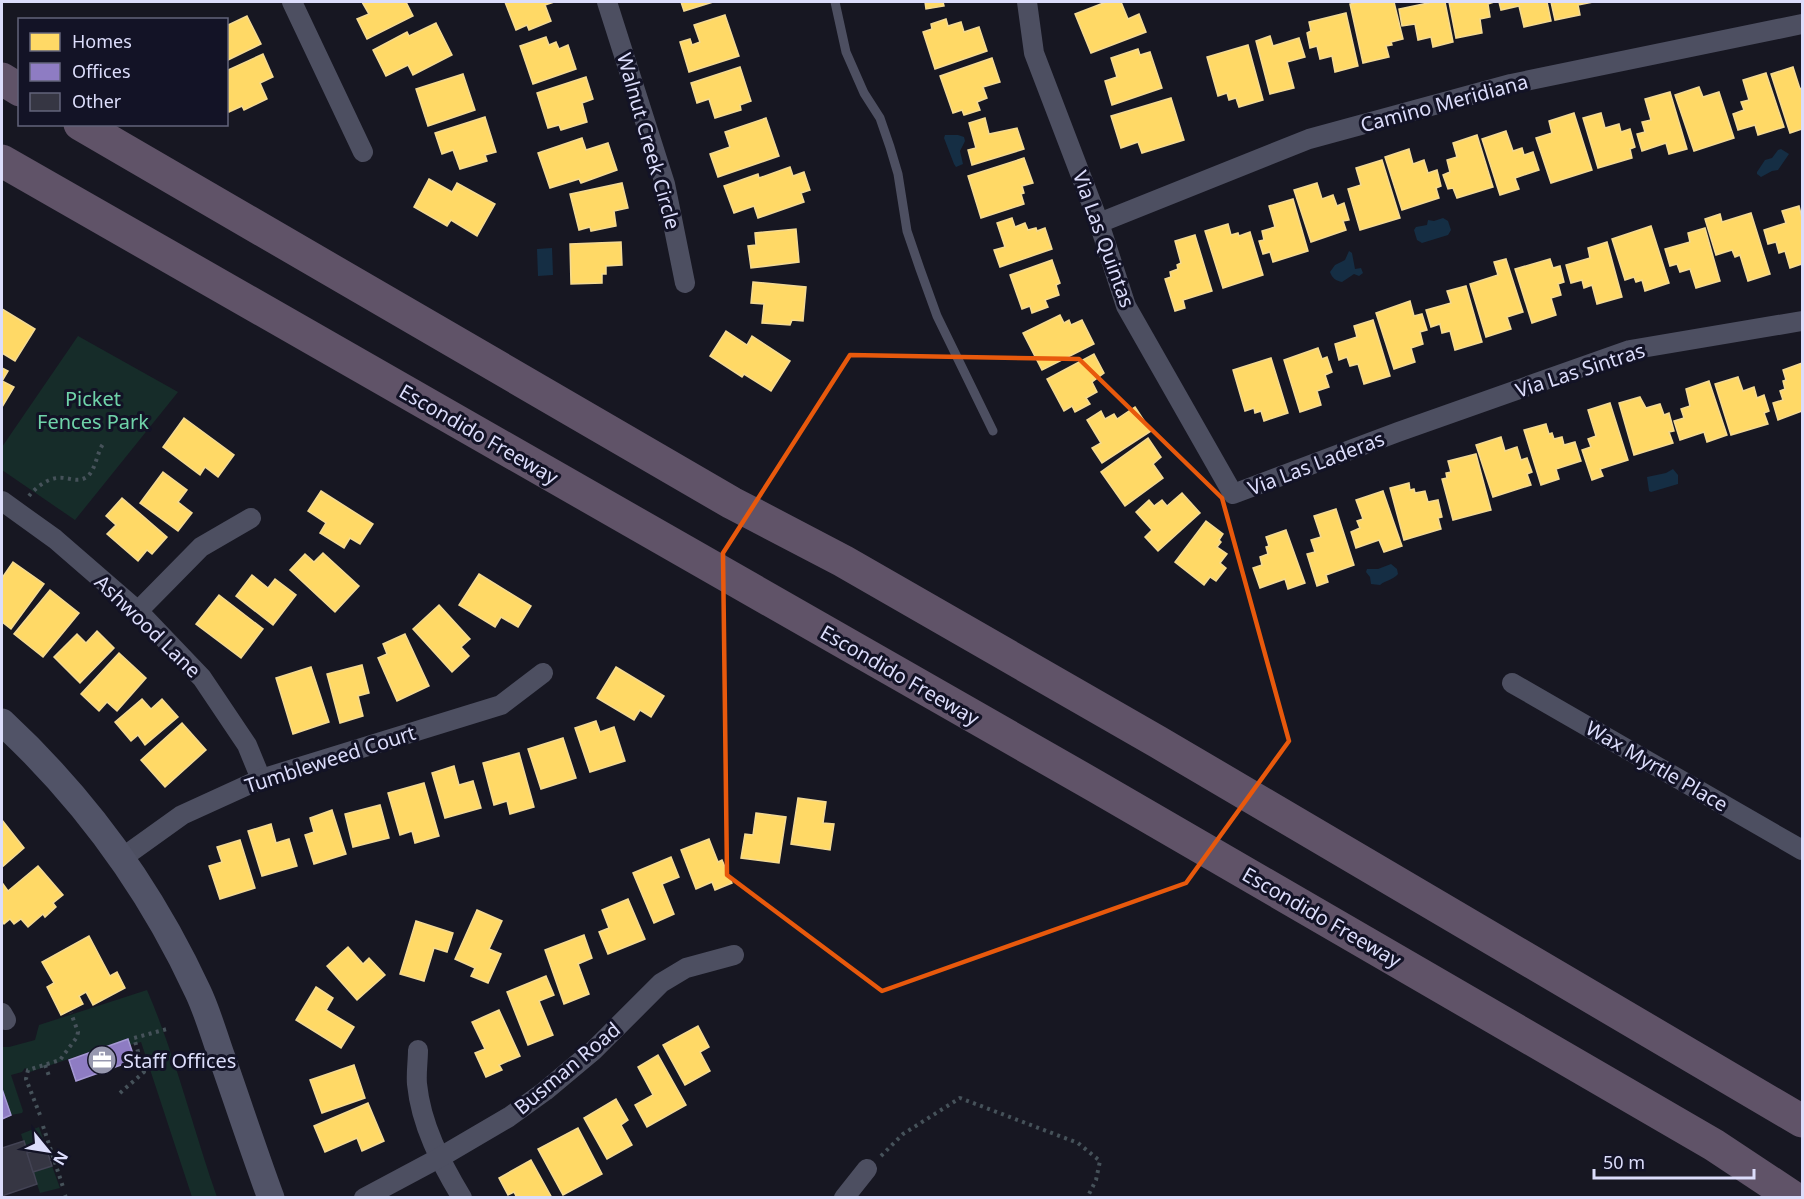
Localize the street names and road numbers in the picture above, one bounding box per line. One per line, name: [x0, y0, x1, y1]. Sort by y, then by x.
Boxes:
street label: Walnut Creek Circle: [611, 50, 687, 232]
street label: Camino Meridiana: [1357, 68, 1531, 138]
street label: Via Las Quintas: [1067, 167, 1141, 311]
street label: Via Las Sintras: [1512, 336, 1648, 404]
street label: Escondido Freeway: [395, 377, 564, 491]
street label: Via Las Laderas: [1244, 425, 1388, 501]
street label: Ashwood Lane: [89, 569, 207, 683]
street label: Escondido Freeway: [816, 618, 985, 732]
street label: Wax Myrtle Place: [1581, 714, 1733, 818]
street label: Tumbleweed Court: [241, 719, 419, 799]
street label: Escondido Freeway: [1238, 860, 1407, 974]
street label: Busman Road: [508, 1016, 626, 1120]

